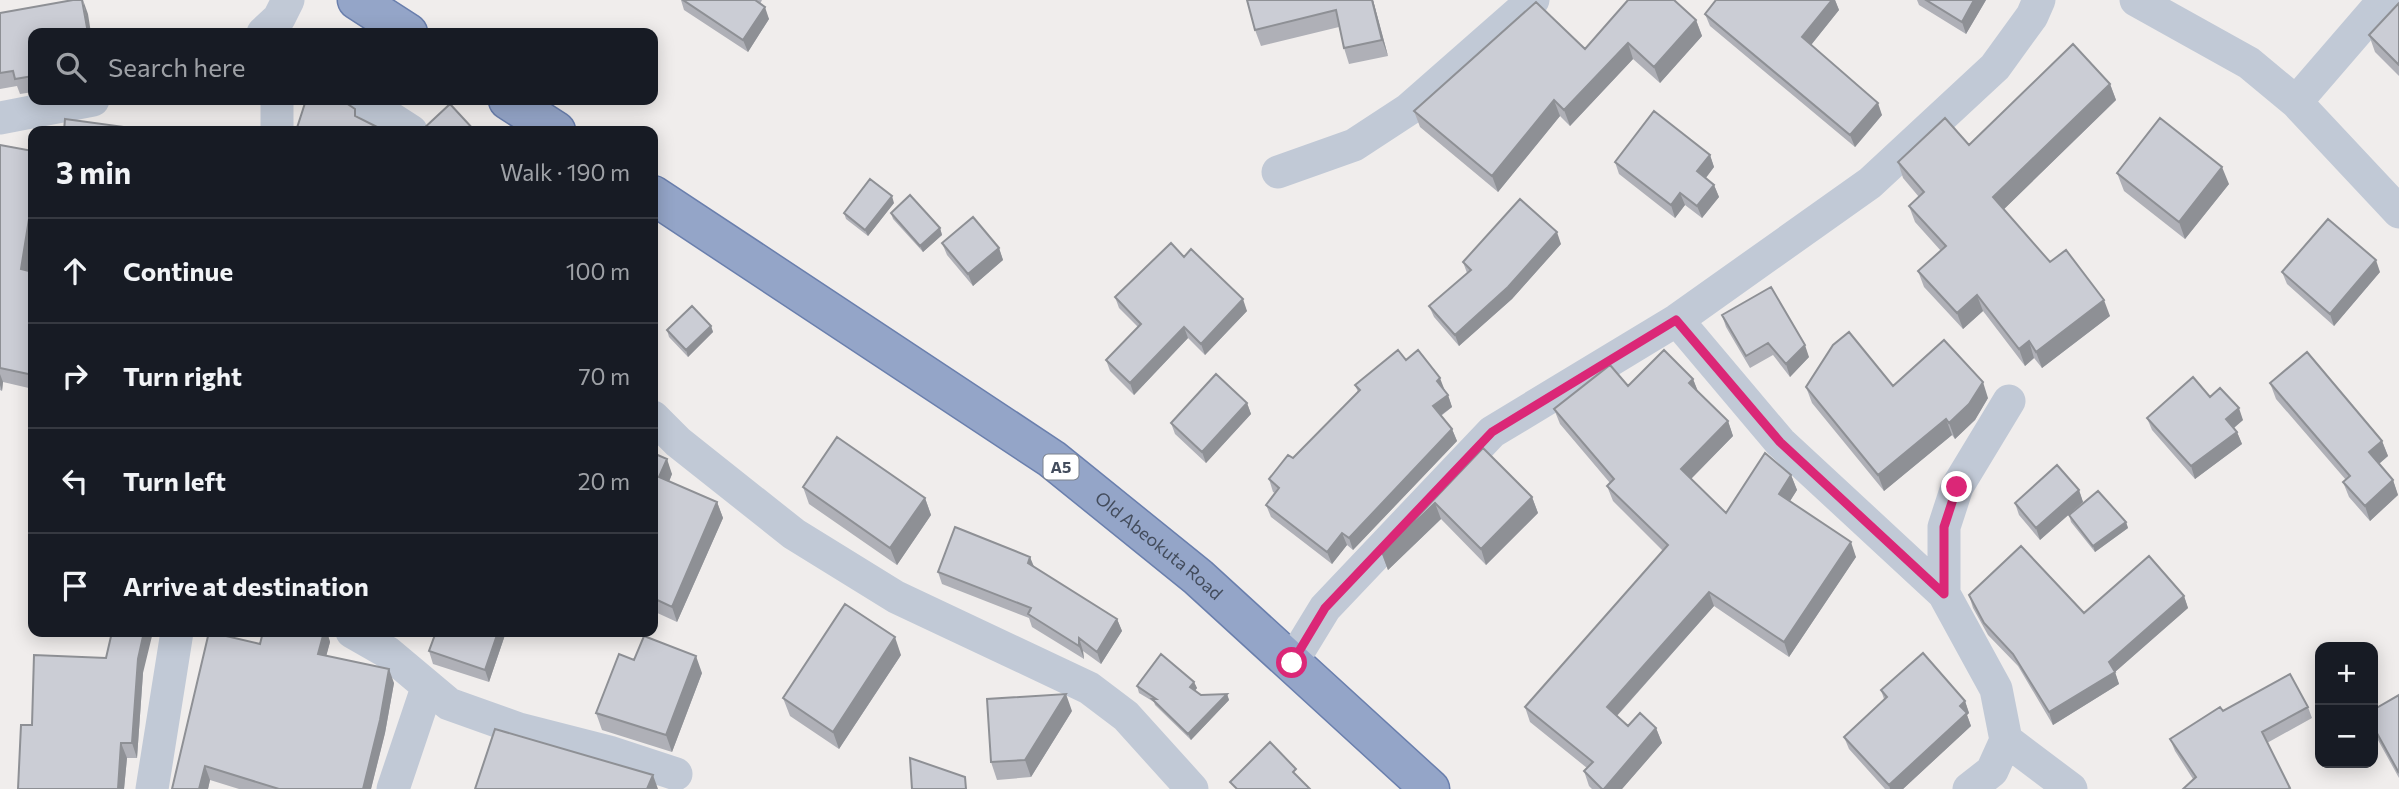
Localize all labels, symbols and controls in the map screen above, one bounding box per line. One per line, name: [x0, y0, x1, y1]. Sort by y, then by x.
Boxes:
search box: [28, 28, 658, 105]
icon: search: [52, 48, 90, 86]
text: Search here: [108, 51, 246, 82]
text: 3 min: [56, 153, 131, 190]
text: Walk · 190 m: [500, 158, 630, 186]
icon: ahead: [56, 252, 94, 290]
text: Continue: [123, 255, 233, 286]
text: 100 m: [566, 257, 630, 285]
icon: right: [56, 357, 94, 395]
text: Turn right: [123, 360, 242, 391]
text: 70 m: [578, 362, 630, 390]
road number: A5: [1044, 454, 1078, 480]
icon: left: [56, 462, 94, 500]
text: Turn left: [123, 465, 226, 496]
text: 20 m: [578, 467, 630, 495]
route end: [1941, 471, 1972, 502]
street label: Old Abeokuta Road: [1091, 486, 1228, 604]
icon: arrive: [56, 567, 94, 605]
text: Arrive at destination: [123, 570, 369, 601]
map controls: [2315, 642, 2378, 768]
button: +: [2315, 642, 2378, 705]
route start: [1276, 647, 1307, 678]
button: −: [2315, 705, 2378, 768]

